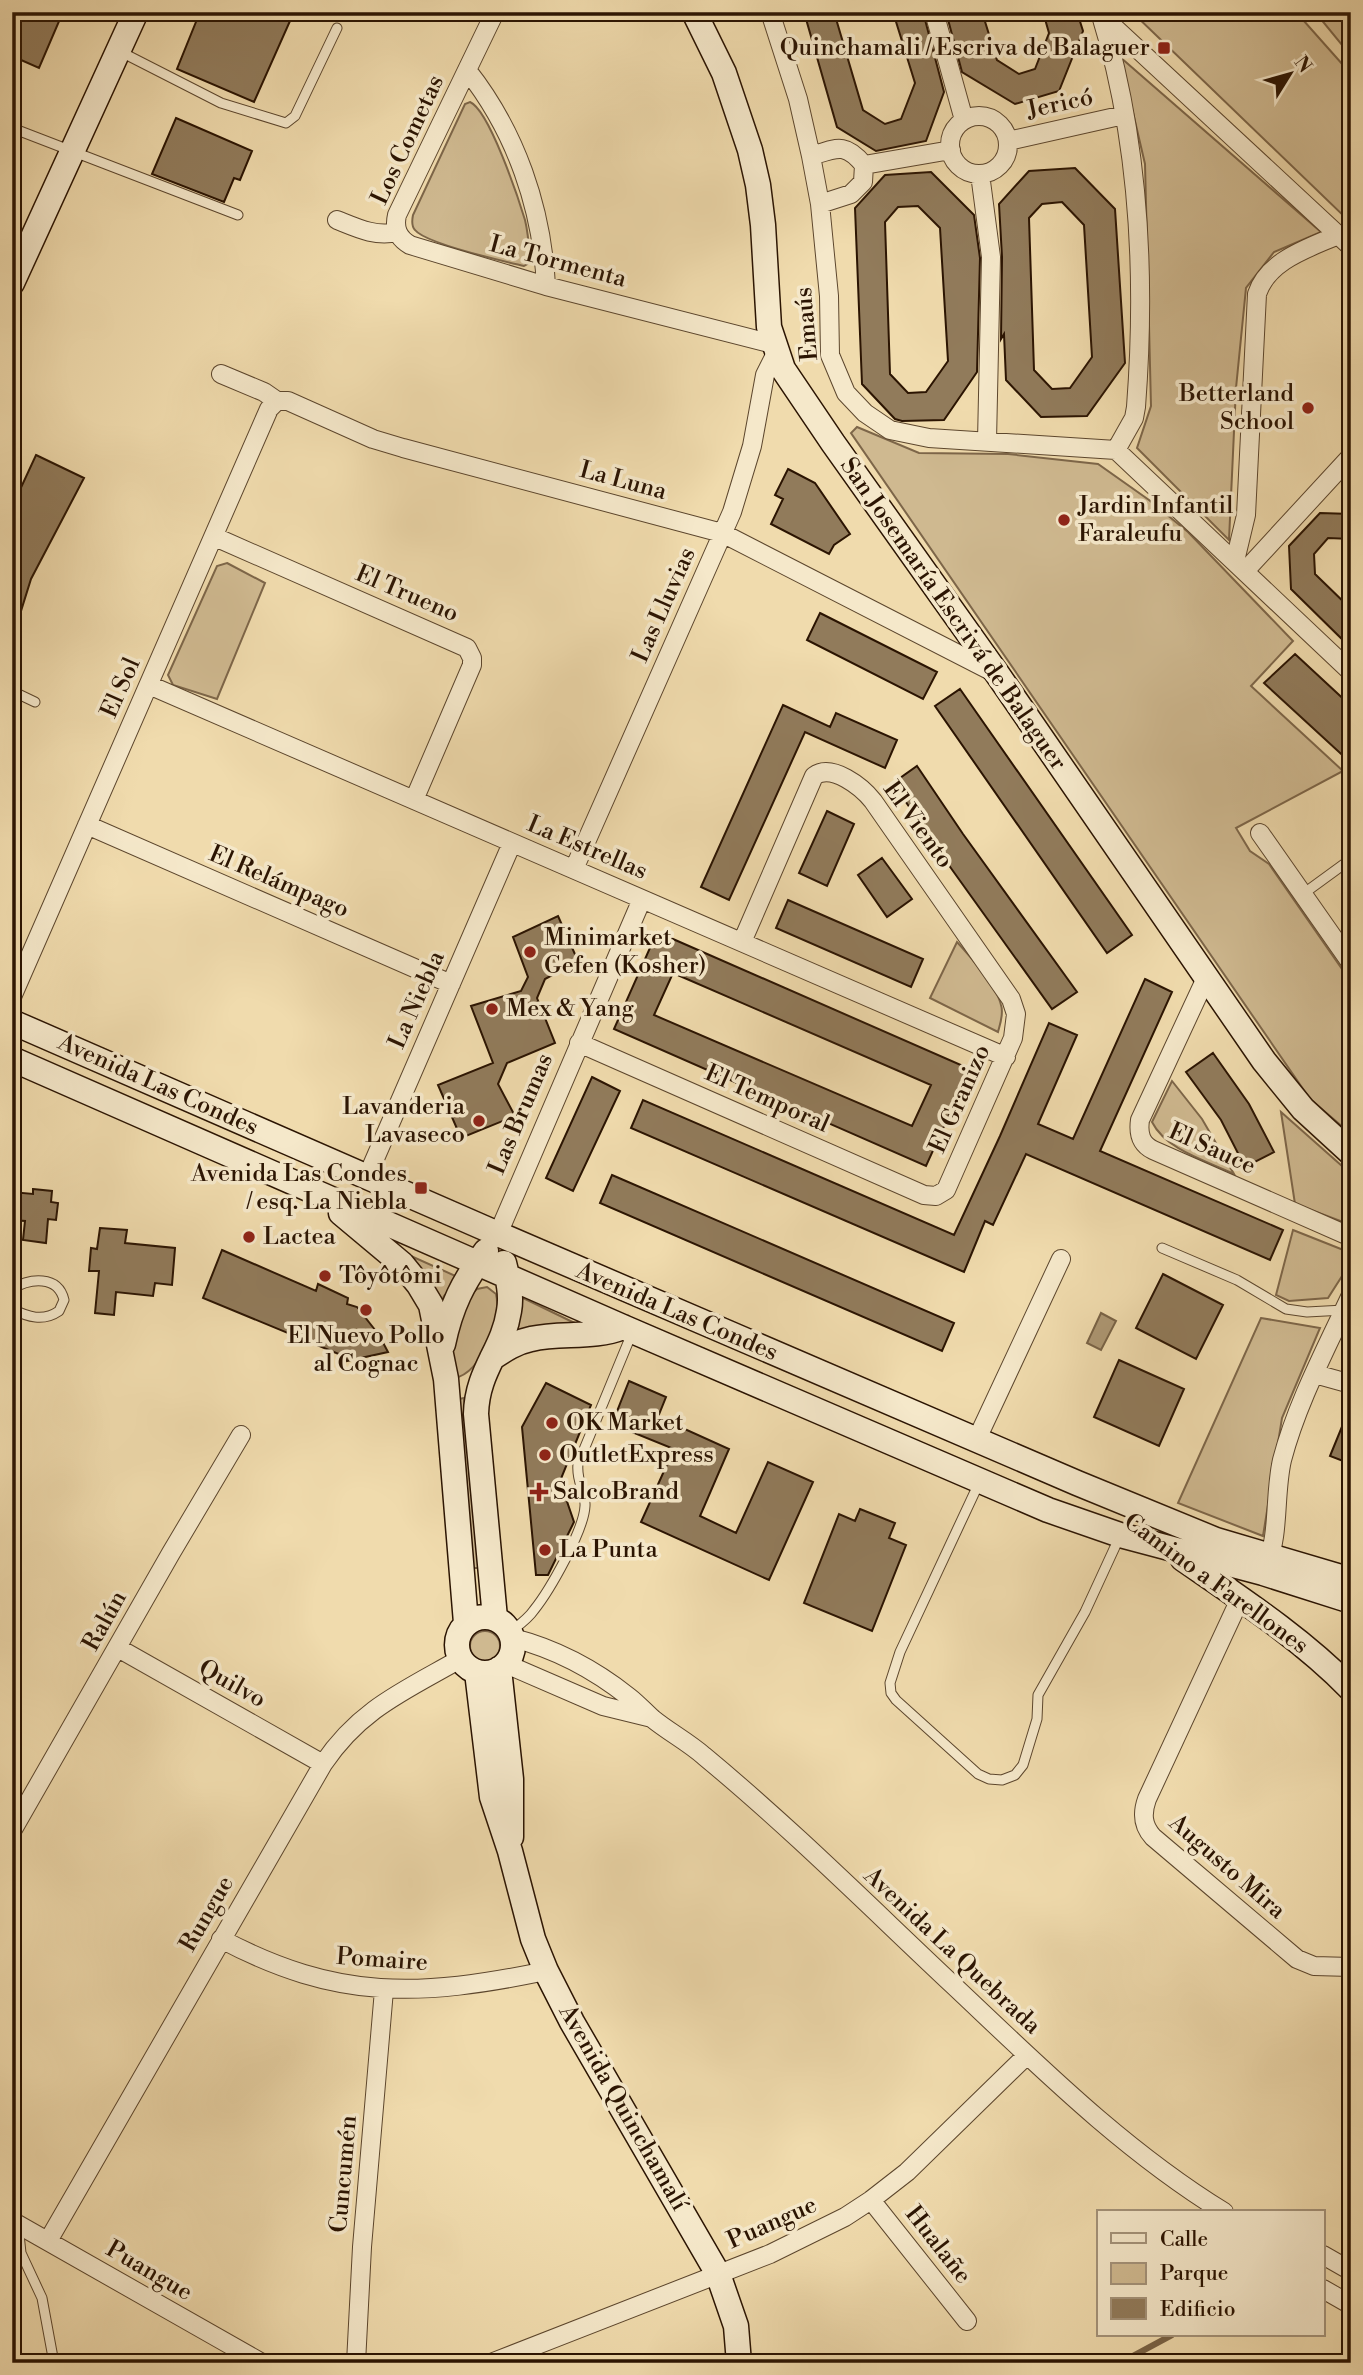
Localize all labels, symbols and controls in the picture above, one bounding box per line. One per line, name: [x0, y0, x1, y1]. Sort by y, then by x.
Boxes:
place label: Quinchamali / Escriva de Balaguer: [780, 33, 1150, 63]
north arrow: [1254, 38, 1324, 108]
marker: Quinchamali / Escriva de Balaguer: [1156, 40, 1172, 56]
text: N: [1289, 51, 1317, 78]
street label: Los Cometas: [365, 70, 451, 210]
street label: Jericó: [1023, 82, 1096, 126]
street label: La Tormenta: [486, 229, 631, 295]
street label: Emaús: [789, 286, 825, 362]
place label: Betterland School: [1178, 379, 1294, 437]
marker: Betterland School: [1300, 400, 1316, 416]
street label: San Josemaría Escrivá de Balaguer: [833, 452, 1073, 776]
street label: La Luna: [576, 455, 671, 507]
place label: Jardin Infantil Faraleufu: [1077, 491, 1233, 549]
marker: Jardin Infantil Faraleufu: [1056, 512, 1072, 528]
street label: Las Lluvias: [625, 543, 703, 667]
street label: El Trueno: [351, 559, 463, 629]
street label: El Sol: [94, 653, 148, 723]
street label: El Viento: [876, 776, 960, 874]
street label: La Estrellas: [522, 809, 652, 887]
street label: El Relámpago: [204, 839, 354, 925]
place label: Minimarket Gefen (Kosher): [544, 923, 706, 981]
marker: Minimarket Gefen (Kosher): [522, 944, 538, 960]
street label: La Niebla: [382, 946, 452, 1054]
place label: Mex & Yang: [506, 994, 634, 1024]
marker: Mex & Yang: [484, 1001, 500, 1017]
street label: Avenida Las Condes: [52, 1027, 263, 1143]
street label: El Granizo: [923, 1040, 997, 1158]
street label: Las Brumas: [482, 1049, 560, 1179]
street label: El Temporal: [700, 1058, 834, 1140]
place label: Lavanderia Lavaseco: [342, 1092, 466, 1150]
marker: Lavanderia Lavaseco: [471, 1113, 487, 1129]
street label: El Sauce: [1164, 1116, 1260, 1182]
place label: Avenida Las Condes / esq. La Niebla: [190, 1159, 408, 1217]
marker: Avenida Las Condes / esq. La Niebla: [413, 1180, 429, 1196]
place label: Lactea: [263, 1222, 337, 1252]
marker: Lactea: [241, 1229, 257, 1245]
street label: Avenida Las Condes: [571, 1256, 782, 1368]
place label: Tôyôtômi: [339, 1261, 442, 1291]
marker: Tôyôtômi: [317, 1268, 333, 1284]
marker: El Nuevo Pollo al Cognac: [358, 1302, 374, 1318]
place label: El Nuevo Pollo al Cognac: [287, 1321, 445, 1379]
place label: OK Market: [566, 1408, 684, 1438]
marker: OK Market: [544, 1415, 560, 1431]
place label: OutletExpress: [559, 1440, 714, 1470]
marker: OutletExpress: [537, 1447, 553, 1463]
place label: SalcoBrand: [553, 1477, 679, 1507]
marker: SalcoBrand: [531, 1484, 547, 1500]
street label: Camino a Farellones: [1118, 1507, 1314, 1661]
place label: La Punta: [559, 1535, 658, 1565]
marker: La Punta: [537, 1542, 553, 1558]
street label: Ralún: [76, 1586, 134, 1656]
street label: Quilvo: [193, 1653, 271, 1715]
street label: Augusto Mira: [1162, 1807, 1292, 1926]
street label: Avenida La Quebrada: [856, 1860, 1047, 2041]
street label: Rungue: [173, 1871, 241, 1957]
street label: Pomaire: [335, 1942, 429, 1978]
street label: Avenida Quinchamalí: [551, 1999, 695, 2217]
street label: Cuncumén: [324, 2114, 364, 2234]
street label: Puangue: [723, 2190, 821, 2256]
street label: Hualañe: [898, 2200, 978, 2290]
legend: [1097, 2210, 1324, 2336]
text: Calle: [1160, 2227, 1208, 2253]
street label: Puangue: [100, 2234, 198, 2308]
text: Parque: [1160, 2261, 1228, 2287]
text: Edificio: [1160, 2297, 1236, 2323]

